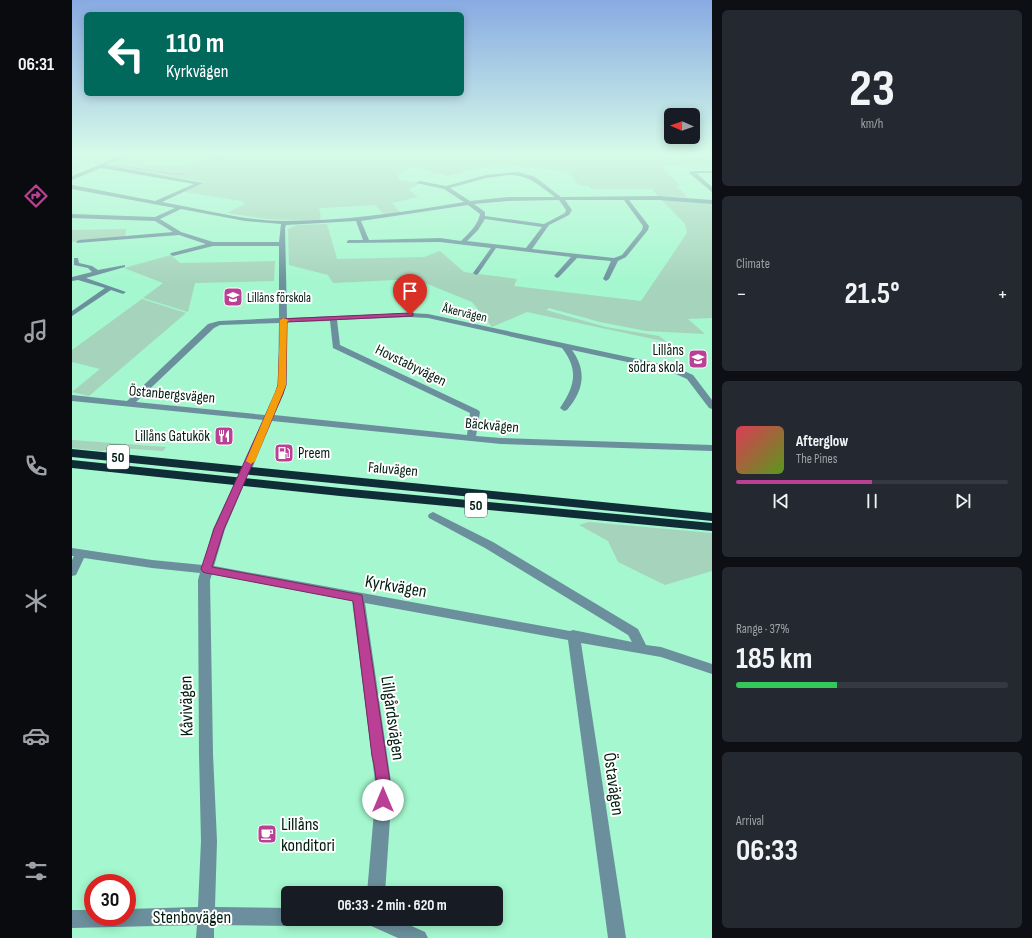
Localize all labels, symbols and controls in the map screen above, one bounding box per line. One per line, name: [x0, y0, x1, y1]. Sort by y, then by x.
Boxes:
text: 110 m: [166, 27, 224, 60]
icon: left: [100, 28, 152, 80]
text: 06:31: [18, 54, 54, 75]
text: 23: [849, 58, 895, 121]
text: Kyrkvägen: [166, 61, 228, 82]
north arrow: [664, 108, 700, 144]
map controls: [664, 108, 700, 144]
text: km/h: [861, 116, 883, 132]
icon: directions: [22, 182, 50, 210]
text: Climate: [736, 256, 770, 272]
pin: [393, 274, 427, 315]
text: 21.5°: [844, 276, 900, 312]
icon: arrive: [399, 280, 421, 302]
text: −: [736, 281, 747, 308]
text: +: [997, 281, 1008, 308]
school or university icon: Lillåns förskola: [222, 286, 244, 308]
place label: Lillåns förskola: [247, 290, 311, 306]
street label: Åkervägen: [440, 300, 489, 326]
icon: music: [22, 317, 50, 345]
street label: Hovstabyvägen: [372, 340, 449, 391]
place label: Lillåns södra skola: [628, 341, 684, 377]
school or university icon: Lillåns södra skola: [687, 348, 709, 370]
street label: Östanbergsvägen: [128, 381, 216, 408]
street label: Bäckvägen: [464, 414, 520, 437]
restaurant icon: Lillåns Gatukök: [213, 425, 235, 447]
place label: Lillåns Gatukök: [135, 427, 210, 446]
text: Afterglow: [796, 432, 848, 451]
fuel station icon: Preem: [273, 442, 295, 464]
place label: Preem: [298, 444, 330, 463]
road number: 50: [107, 445, 129, 469]
text: The Pines: [796, 451, 837, 467]
icon: phone: [22, 452, 50, 480]
street label: Faluvägen: [367, 458, 419, 481]
icon: previous: [770, 490, 792, 512]
icon: pause: [861, 490, 883, 512]
icon: next: [952, 490, 974, 512]
road number: 50: [465, 493, 487, 517]
street label: Kyrkvägen: [363, 571, 428, 602]
icon: climate: [22, 587, 50, 615]
text: Range · 37%: [736, 621, 790, 637]
text: 185 km: [736, 641, 812, 677]
street label: Lillgårdsvägen: [376, 674, 409, 762]
street label: Kåvivägen: [175, 675, 198, 737]
icon: car: [22, 722, 50, 750]
street label: Östavägen: [599, 751, 628, 817]
position arrow: [362, 779, 404, 821]
text: Arrival: [736, 813, 764, 829]
place label: Lillåns konditori: [281, 814, 335, 856]
cafe icon: Lillåns konditori: [256, 823, 278, 845]
text: 06:33: [736, 833, 798, 869]
icon: filters: [22, 857, 50, 885]
speed limit sign: 30: [84, 874, 136, 926]
text: 06:33 · 2 min · 620 m: [337, 896, 447, 915]
street label: Stenbovägen: [153, 907, 231, 928]

